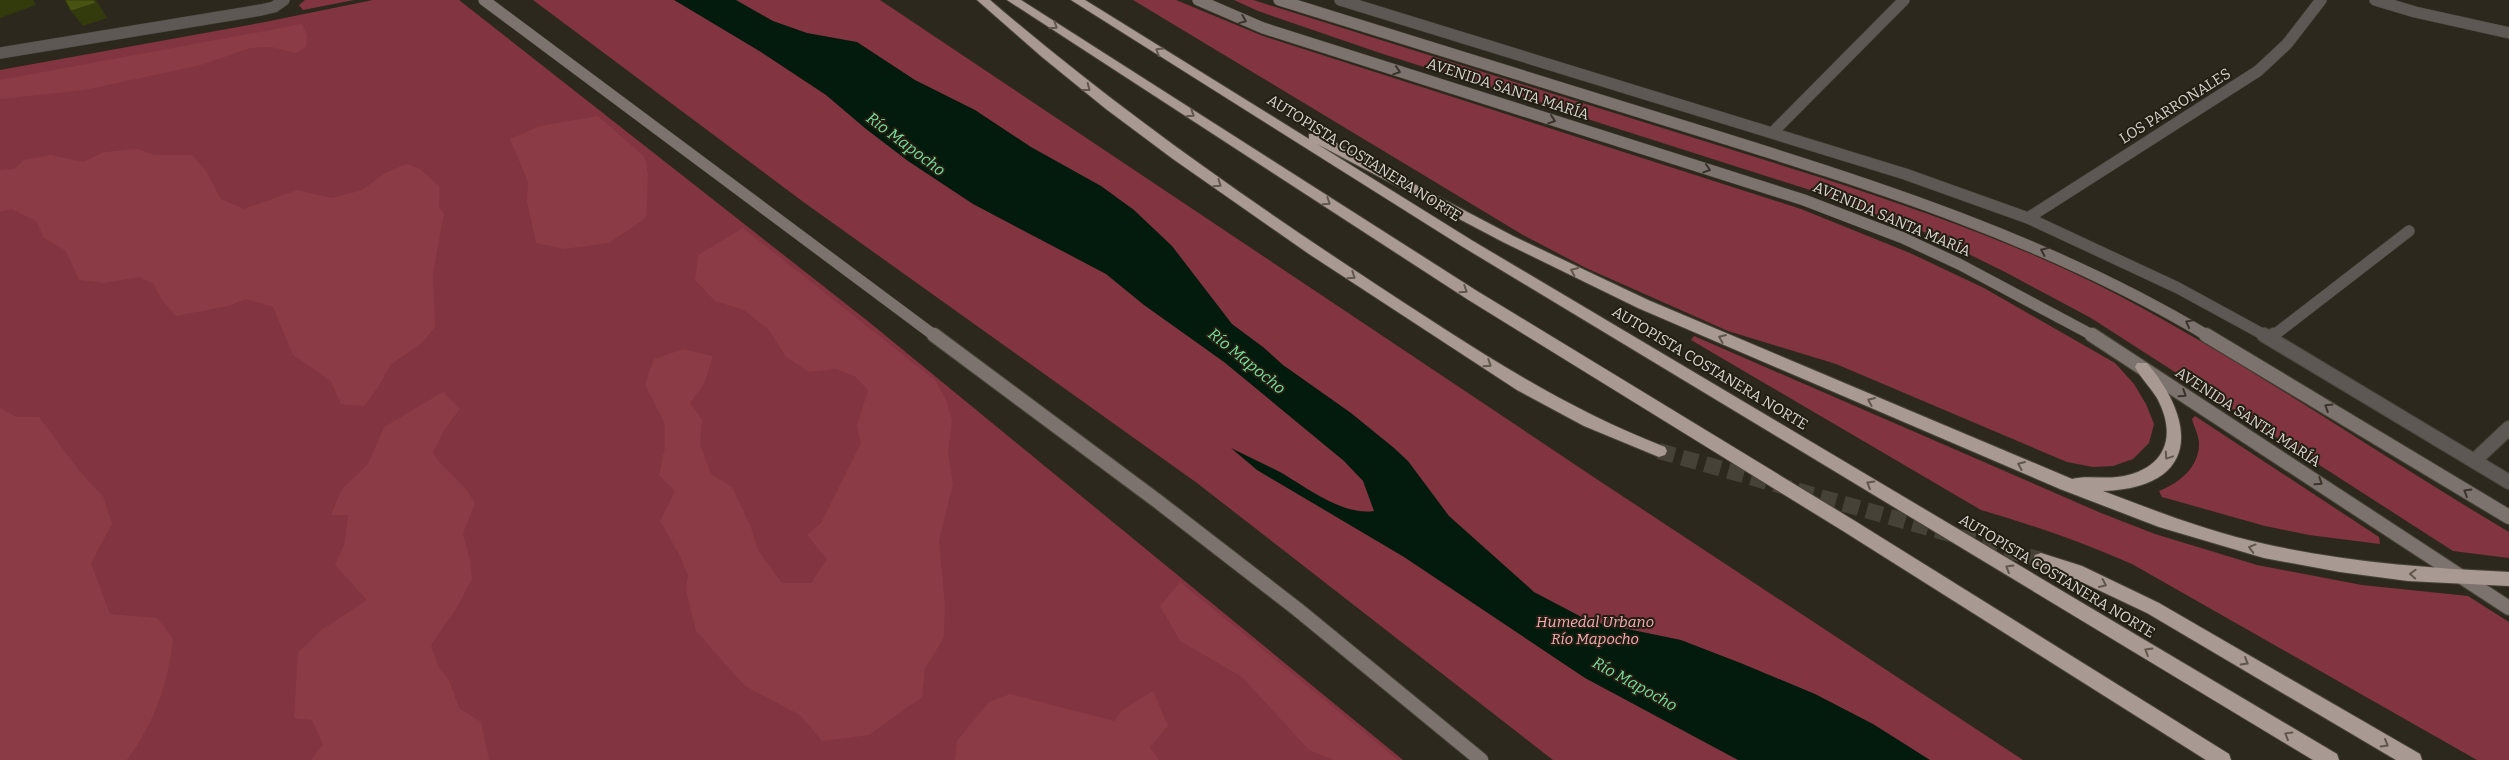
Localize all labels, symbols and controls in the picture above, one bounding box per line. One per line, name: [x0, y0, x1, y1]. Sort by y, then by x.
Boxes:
one-way arrow: [1238, 14, 1246, 24]
one-way arrow: [1049, 20, 1058, 30]
one-way arrow: [1155, 48, 1164, 58]
street label: AVENIDA SANTA MARÍA: [1425, 54, 1592, 124]
street label: LOS PARRONALES: [2116, 64, 2234, 148]
one-way arrow: [1392, 65, 1400, 75]
one-way arrow: [1082, 82, 1091, 91]
street label: AUTOPISTA COSTANERA NORTE: [1264, 91, 1464, 225]
water label: Río Mapocho: [863, 108, 949, 180]
one-way arrow: [1185, 108, 1194, 118]
one-way arrow: [1547, 114, 1555, 124]
one-way arrow: [1702, 163, 1710, 173]
one-way arrow: [1212, 178, 1222, 187]
street label: AVENIDA SANTA MARÍA: [1810, 178, 1974, 261]
one-way arrow: [1322, 196, 1331, 206]
one-way arrow: [2040, 246, 2049, 257]
one-way arrow: [1570, 267, 1579, 277]
one-way arrow: [1347, 269, 1356, 279]
one-way arrow: [1459, 284, 1468, 294]
street label: AUTOPISTA COSTANERA NORTE: [1609, 302, 1811, 434]
one-way arrow: [2186, 319, 2195, 329]
water label: Río Mapocho: [1205, 324, 1289, 398]
one-way arrow: [1718, 333, 1727, 344]
one-way arrow: [1483, 358, 1492, 368]
street label: AVENIDA SANTA MARÍA: [2172, 363, 2324, 471]
one-way arrow: [2177, 388, 2187, 397]
one-way arrow: [1867, 397, 1876, 408]
one-way arrow: [2325, 404, 2334, 413]
one-way arrow: [2165, 450, 2174, 460]
one-way arrow: [2017, 461, 2026, 472]
one-way arrow: [2314, 476, 2323, 486]
one-way arrow: [1866, 481, 1875, 491]
one-way arrow: [2463, 489, 2472, 498]
street label: AUTOPISTA COSTANERA NORTE: [1956, 510, 2158, 642]
one-way arrow: [2249, 543, 2257, 553]
one-way arrow: [2005, 564, 2014, 574]
one-way arrow: [2408, 569, 2416, 580]
one-way arrow: [2098, 577, 2107, 588]
park label: Humedal Urbano Río Mapocho: [1536, 613, 1654, 648]
one-way arrow: [2145, 648, 2154, 658]
water label: Río Mapocho: [1589, 653, 1681, 715]
one-way arrow: [2240, 656, 2249, 666]
one-way arrow: [2284, 731, 2293, 741]
one-way arrow: [2380, 738, 2389, 748]

